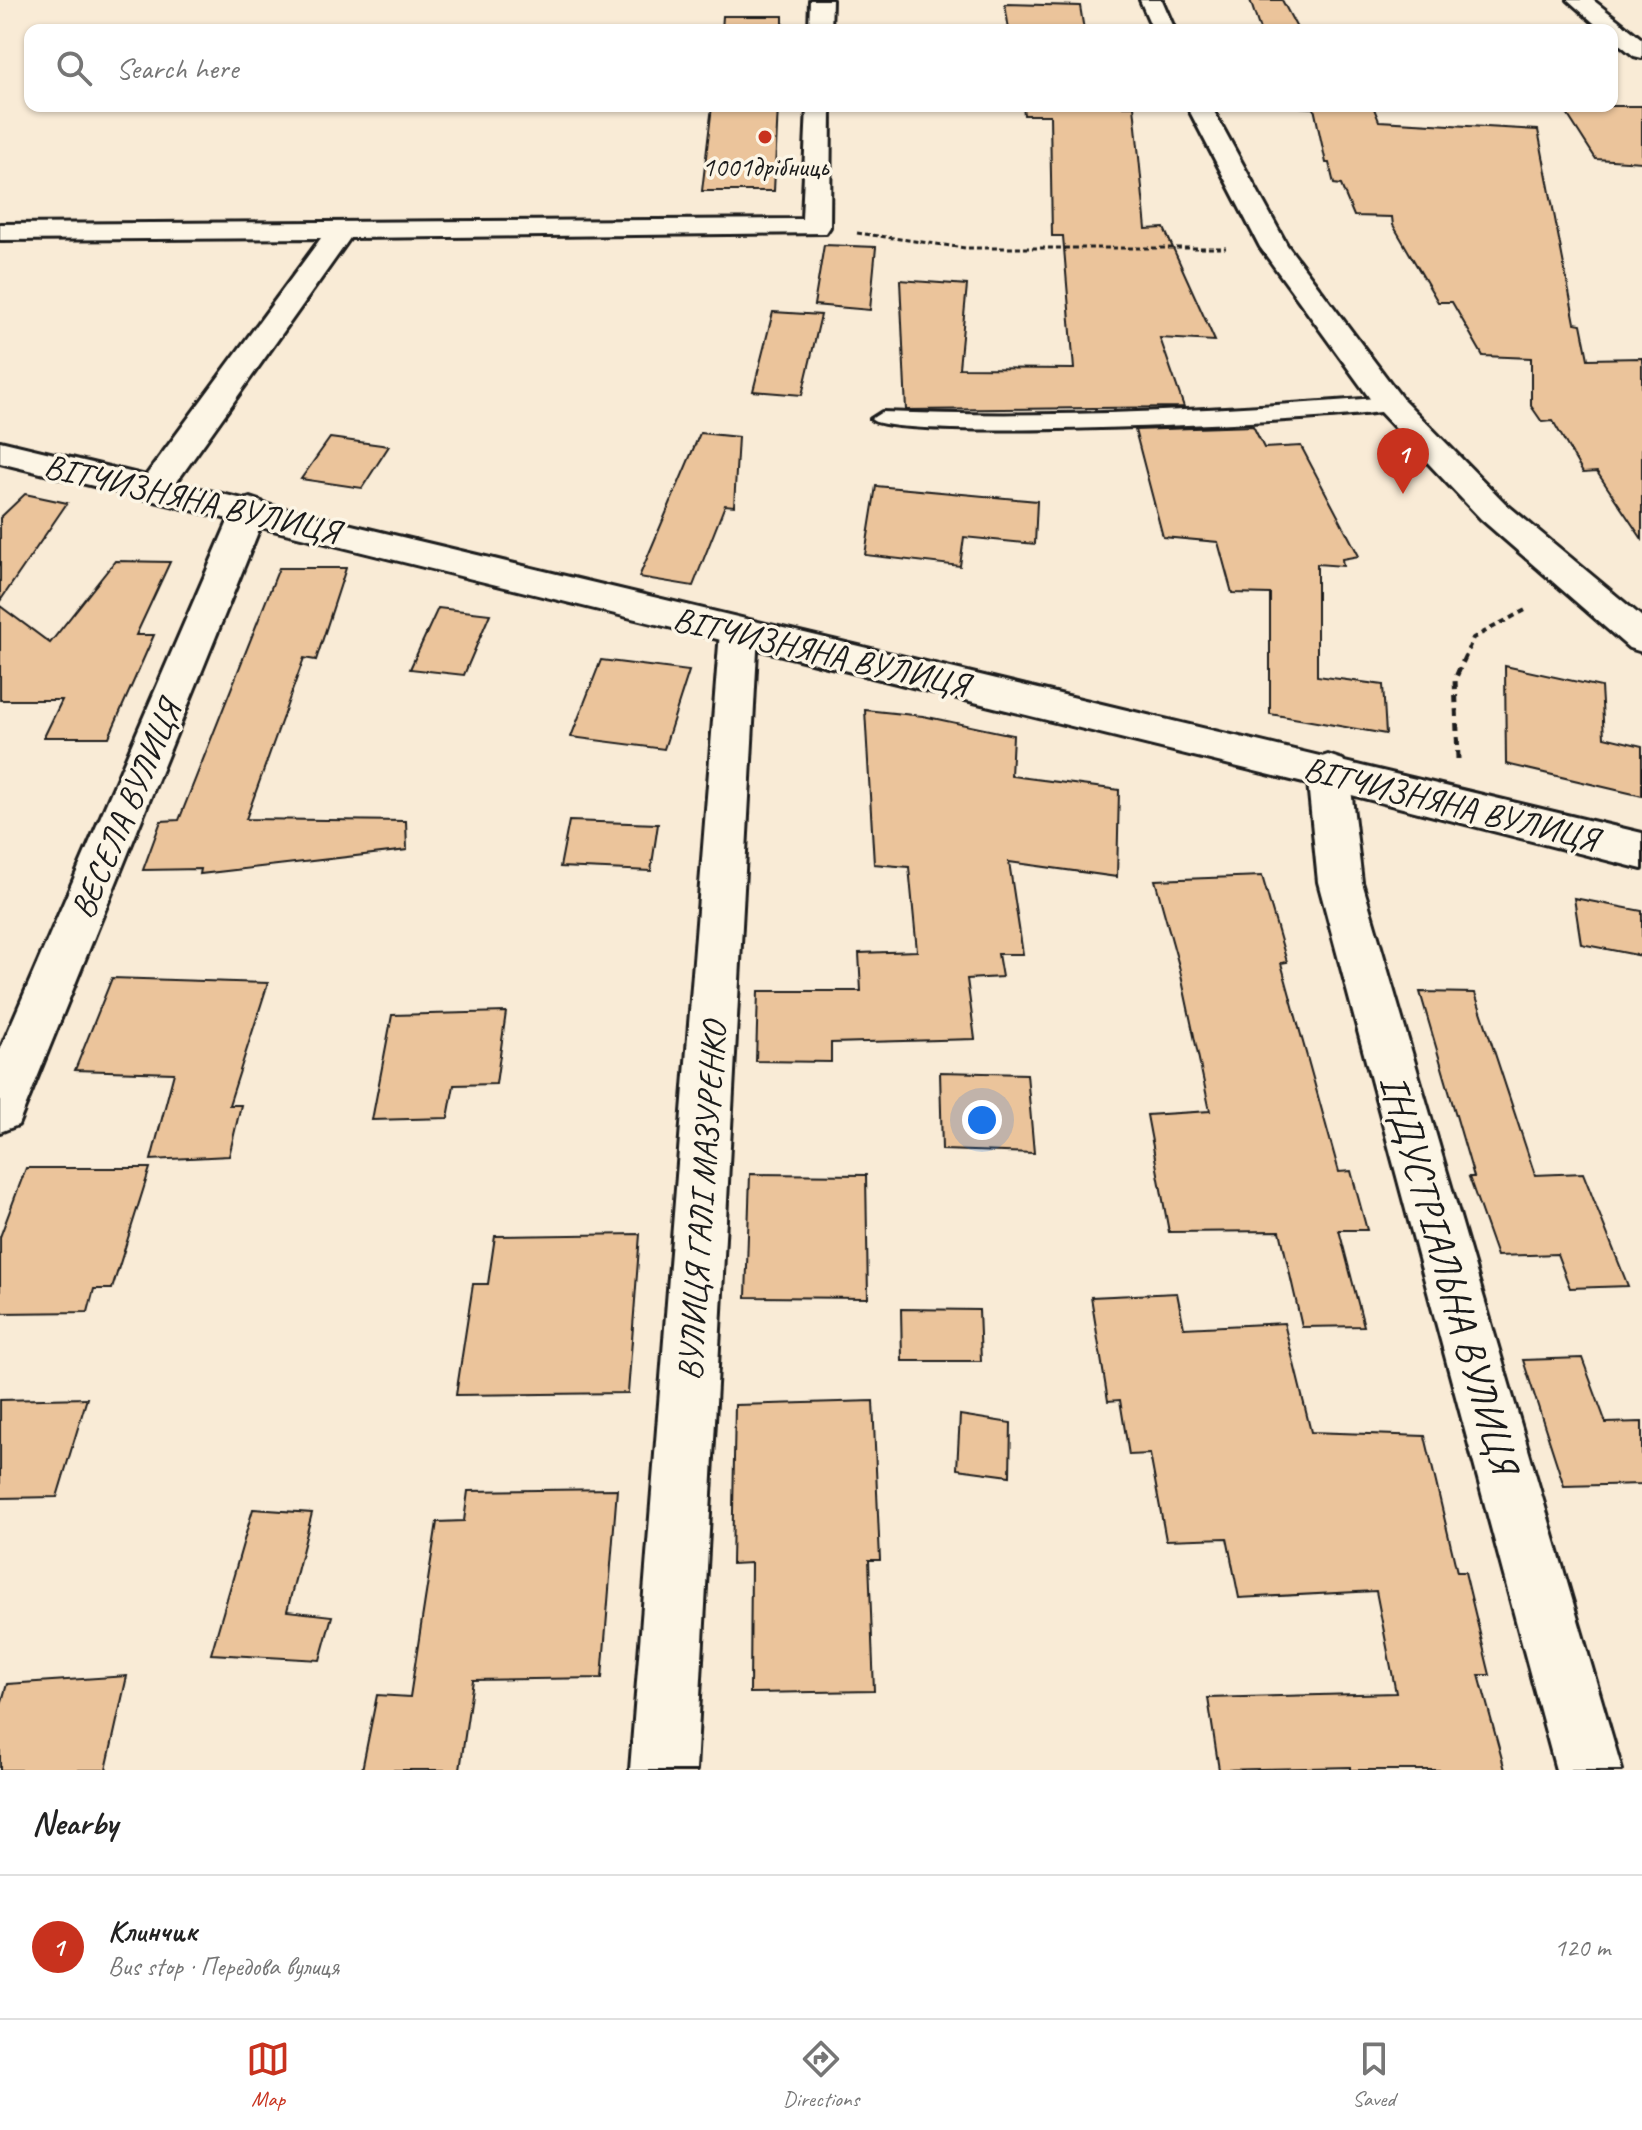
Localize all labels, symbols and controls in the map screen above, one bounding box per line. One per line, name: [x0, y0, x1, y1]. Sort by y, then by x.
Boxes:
search box: [24, 24, 1618, 112]
icon: search: [52, 46, 96, 90]
text: Search here: [116, 49, 238, 87]
marker: 1001дрібниць: [756, 128, 774, 146]
place label: 1001дрібниць: [702, 149, 830, 184]
pin: 1: [1377, 428, 1429, 494]
street label: ВІТЧИЗНЯНА ВУЛИЦЯ: [40, 444, 348, 554]
street label: ВІТЧИЗНЯНА ВУЛИЦЯ: [669, 597, 977, 707]
street label: ВЕСЕЛА ВУЛИЦЯ: [60, 690, 192, 924]
street label: ВІТЧИЗНЯНА ВУЛИЦЯ: [1299, 746, 1607, 862]
street label: ВУЛИЦЯ ГАЛІ МАЗУРЕНКО: [668, 1016, 736, 1382]
street label: ІНДУСТРІАЛЬНА ВУЛИЦЯ: [1368, 1069, 1531, 1483]
your location: [962, 1100, 1002, 1140]
text: Nearby: [32, 1801, 118, 1844]
text: Клинчик: [108, 1912, 197, 1950]
text: 1: [52, 1931, 64, 1964]
text: 120 m: [1554, 1931, 1610, 1964]
text: Bus stop · Передова вулиця: [108, 1950, 339, 1983]
tab: Map: [246, 2037, 290, 2113]
tab: Directions: [783, 2037, 859, 2113]
tab: Saved: [1352, 2037, 1396, 2113]

